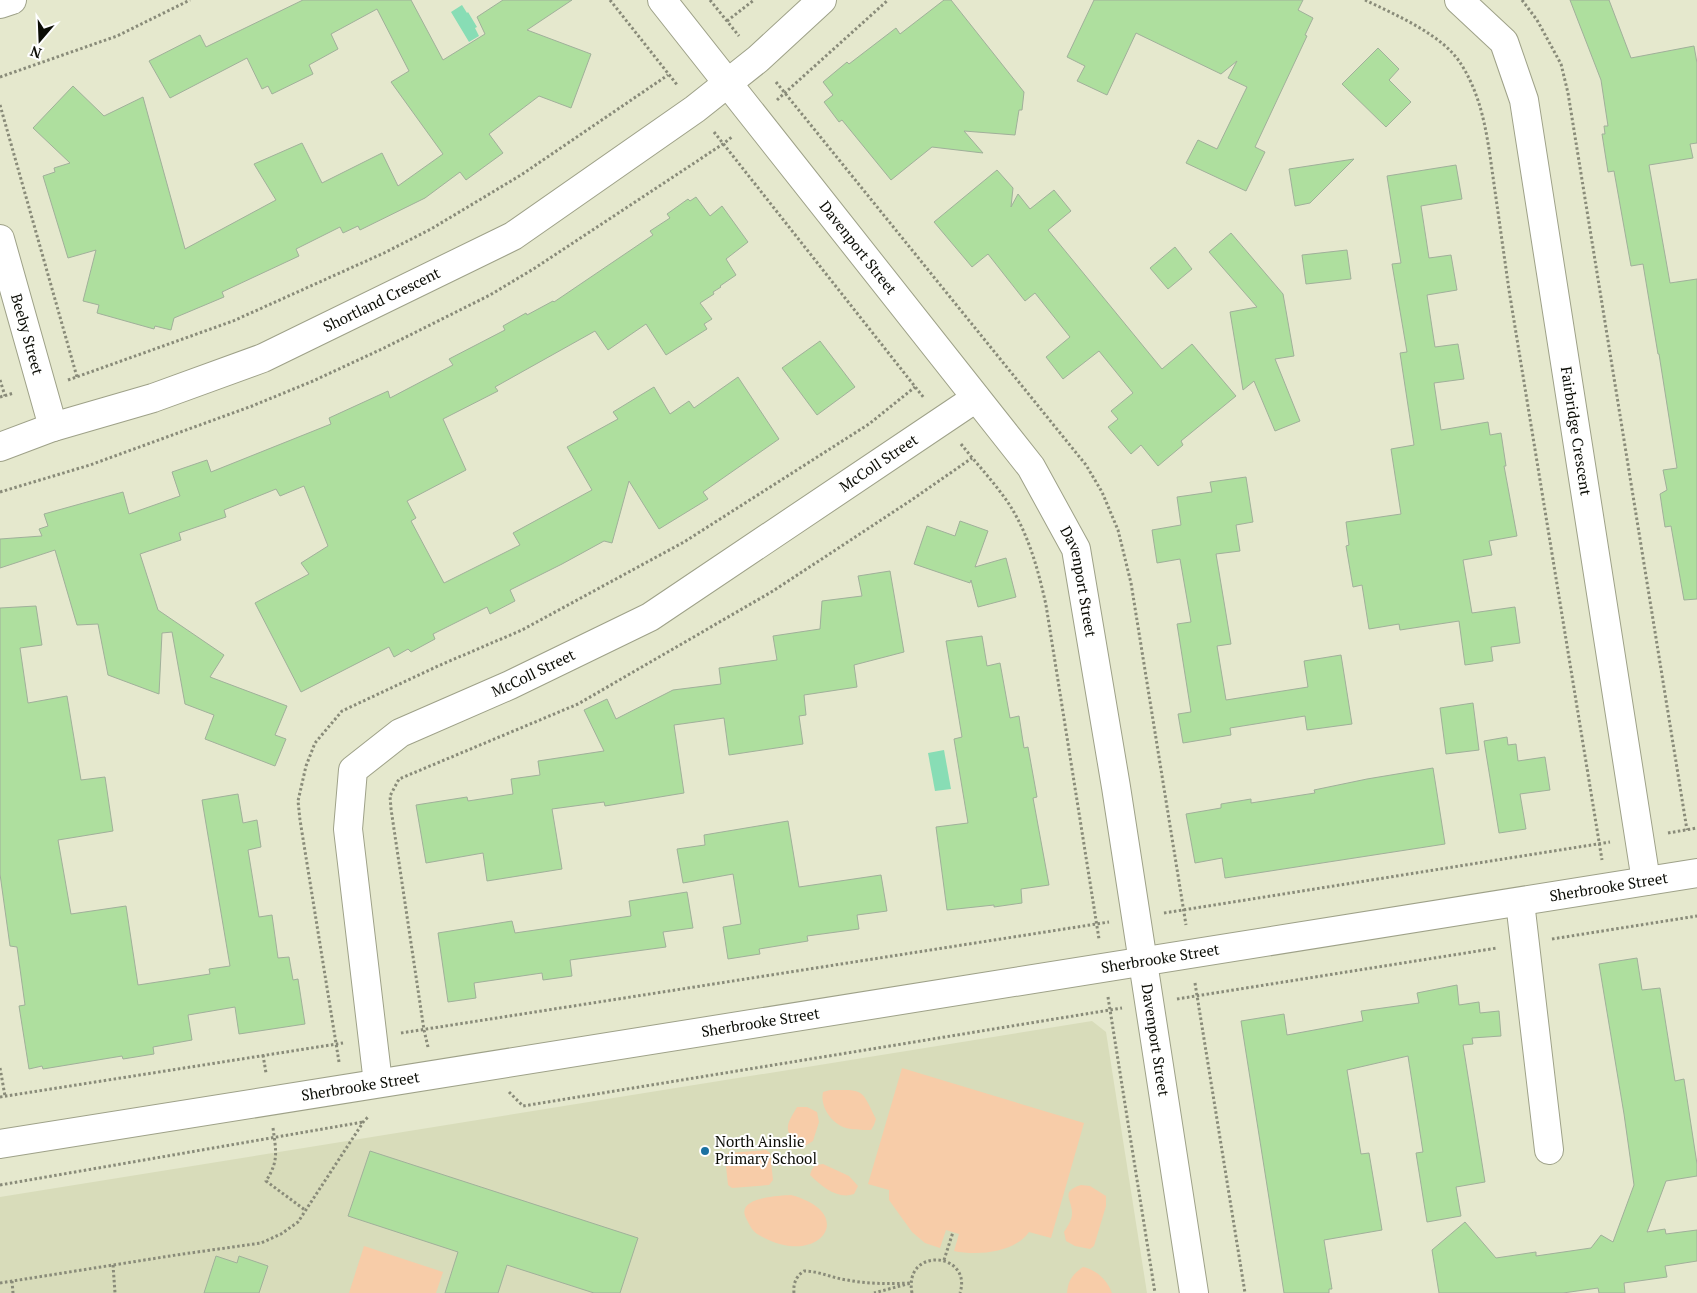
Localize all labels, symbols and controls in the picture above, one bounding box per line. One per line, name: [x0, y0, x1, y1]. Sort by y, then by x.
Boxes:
north arrow: [15, 15, 65, 65]
text: N: [27, 42, 44, 63]
street label: Davenport Street: [816, 196, 902, 299]
street label: Shortland Crescent: [320, 262, 444, 336]
street label: Beeby Street: [7, 291, 49, 377]
street label: Fairbridge Crescent: [1557, 365, 1597, 497]
street label: McColl Street: [835, 429, 922, 496]
street label: Davenport Street: [1056, 522, 1102, 639]
street label: McColl Street: [488, 644, 579, 701]
street label: Sherbrooke Street: [1548, 867, 1669, 905]
street label: Sherbrooke Street: [1100, 938, 1221, 977]
street label: Davenport Street: [1137, 982, 1175, 1098]
street label: Sherbrooke Street: [700, 1002, 821, 1041]
street label: Sherbrooke Street: [300, 1066, 421, 1105]
place label: North Ainslie Primary School: [715, 1131, 817, 1168]
marker: North Ainslie Primary School: [699, 1145, 711, 1157]

